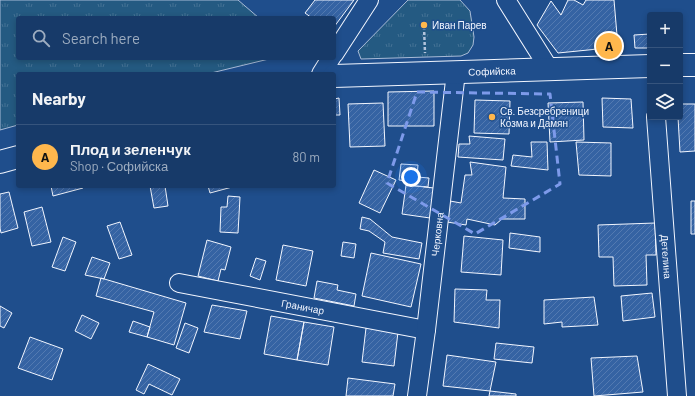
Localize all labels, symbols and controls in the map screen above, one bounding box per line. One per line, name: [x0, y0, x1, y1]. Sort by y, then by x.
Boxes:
map controls: [647, 12, 683, 120]
button: +: [647, 12, 683, 48]
search box: [16, 16, 336, 60]
place label: Иван Парев: [432, 19, 487, 31]
marker: Иван Парев: [419, 20, 429, 30]
icon: search: [30, 27, 52, 49]
text: Search here: [62, 29, 140, 47]
pin: A: [596, 31, 622, 61]
button: −: [647, 48, 683, 84]
street label: Софийска: [468, 64, 516, 78]
button: layers: [647, 84, 683, 120]
text: Nearby: [32, 88, 86, 108]
place label: Св. Безсребреници Козма и Дамян: [500, 105, 589, 129]
marker: Св. Безсребреници Козма и Дамян: [487, 112, 497, 122]
text: Плод и зеленчук: [70, 140, 191, 158]
text: A: [41, 149, 49, 165]
text: 80 m: [293, 149, 320, 165]
text: Shop · Софийска: [70, 158, 168, 174]
your location: [401, 167, 421, 187]
street label: Черковна: [429, 211, 446, 257]
street label: Детелина: [659, 234, 674, 280]
street label: Граничар: [280, 297, 326, 317]

